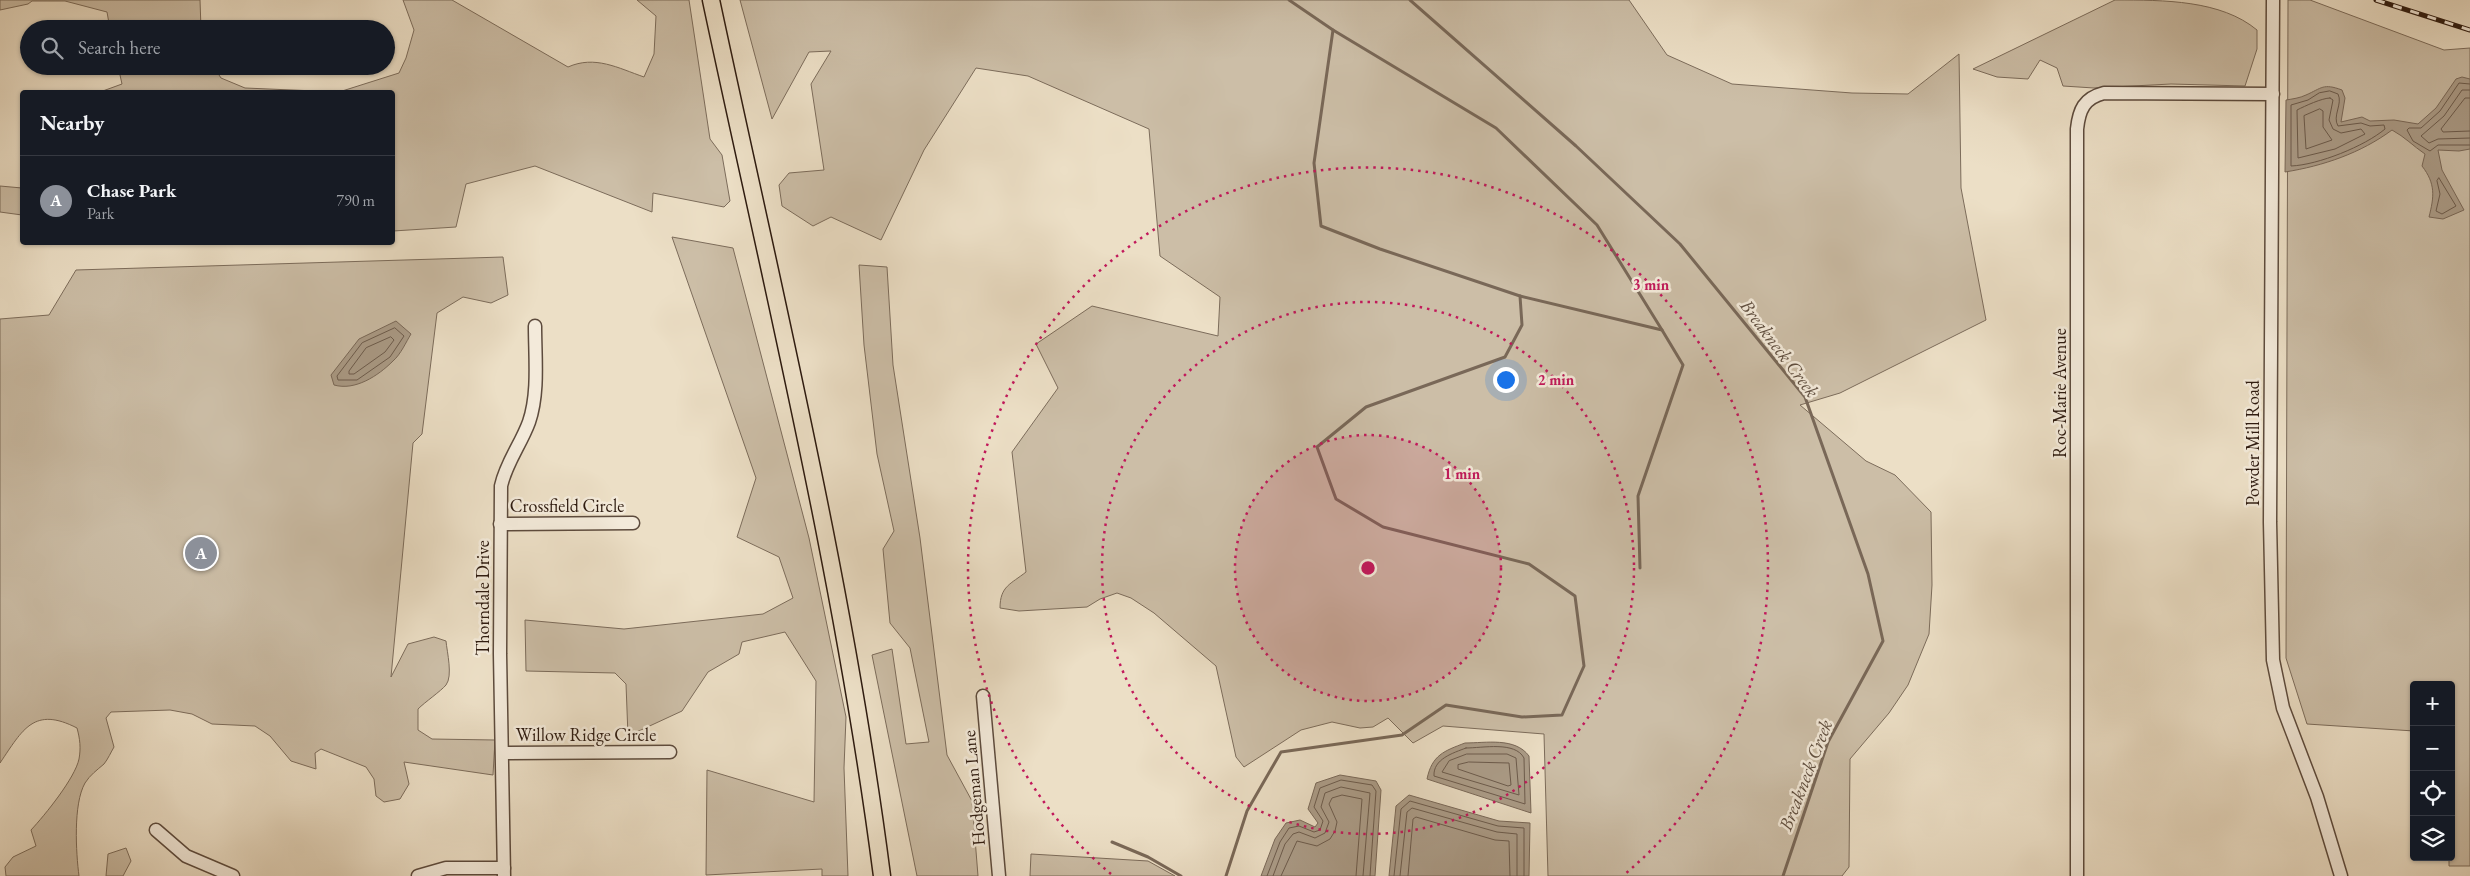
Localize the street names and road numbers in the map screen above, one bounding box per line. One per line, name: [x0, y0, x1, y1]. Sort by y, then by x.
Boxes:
street label: Roc-Marie Avenue: [2048, 328, 2071, 458]
street label: Powder Mill Road: [2241, 379, 2264, 506]
street label: Crossfield Circle: [510, 494, 624, 517]
street label: Thorndale Drive: [471, 540, 494, 656]
street label: Willow Ridge Circle: [516, 723, 656, 746]
street label: Hodgeman Lane: [957, 729, 990, 847]

